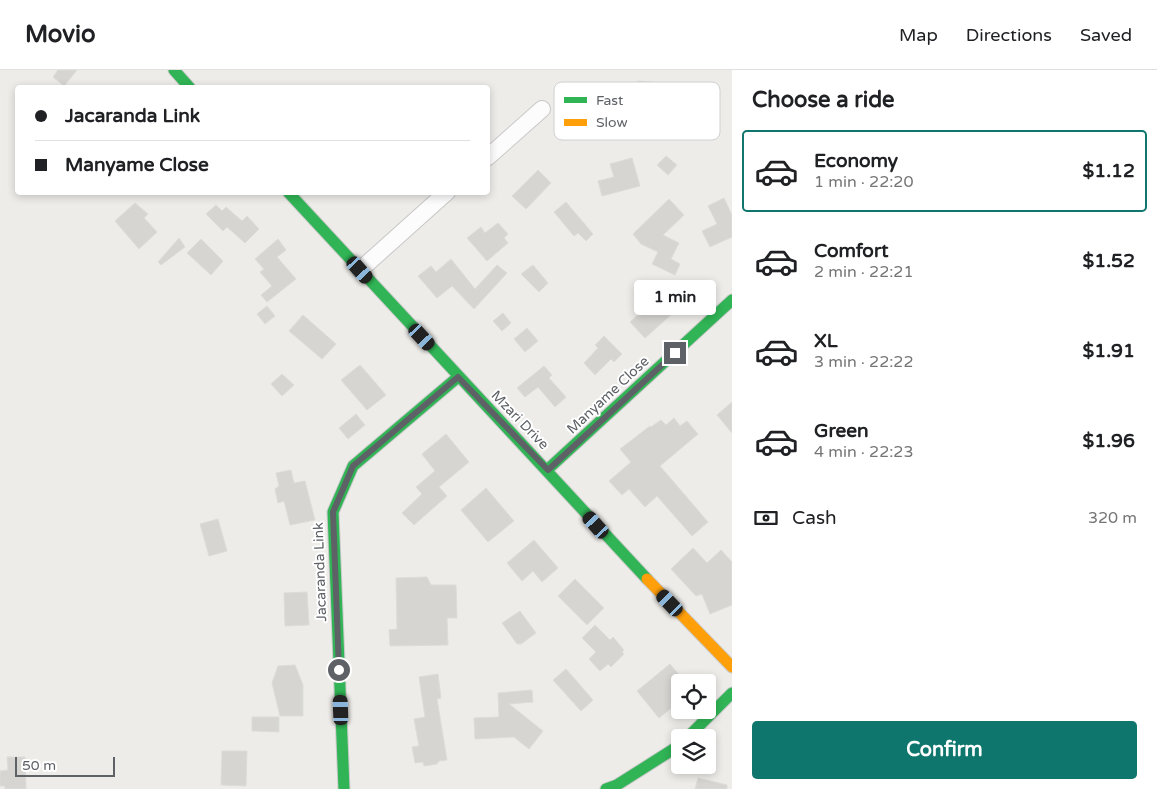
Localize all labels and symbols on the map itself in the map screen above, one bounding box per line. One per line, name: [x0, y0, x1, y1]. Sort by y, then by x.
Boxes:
legend: [554, 82, 720, 140]
text: Fast: [596, 92, 624, 109]
text: Slow: [596, 114, 628, 131]
car: [344, 254, 375, 286]
callout: 1 min: [634, 280, 716, 316]
car: [406, 321, 437, 353]
route end: [664, 342, 686, 364]
street label: Manyame Close: [563, 353, 653, 437]
street label: Mzari Drive: [488, 387, 552, 453]
car: [580, 509, 611, 541]
street label: Jacaranda Link: [310, 522, 330, 622]
car: [654, 587, 685, 619]
route start: [328, 659, 350, 681]
car: [332, 695, 349, 725]
scale bar: [15, 754, 115, 777]

